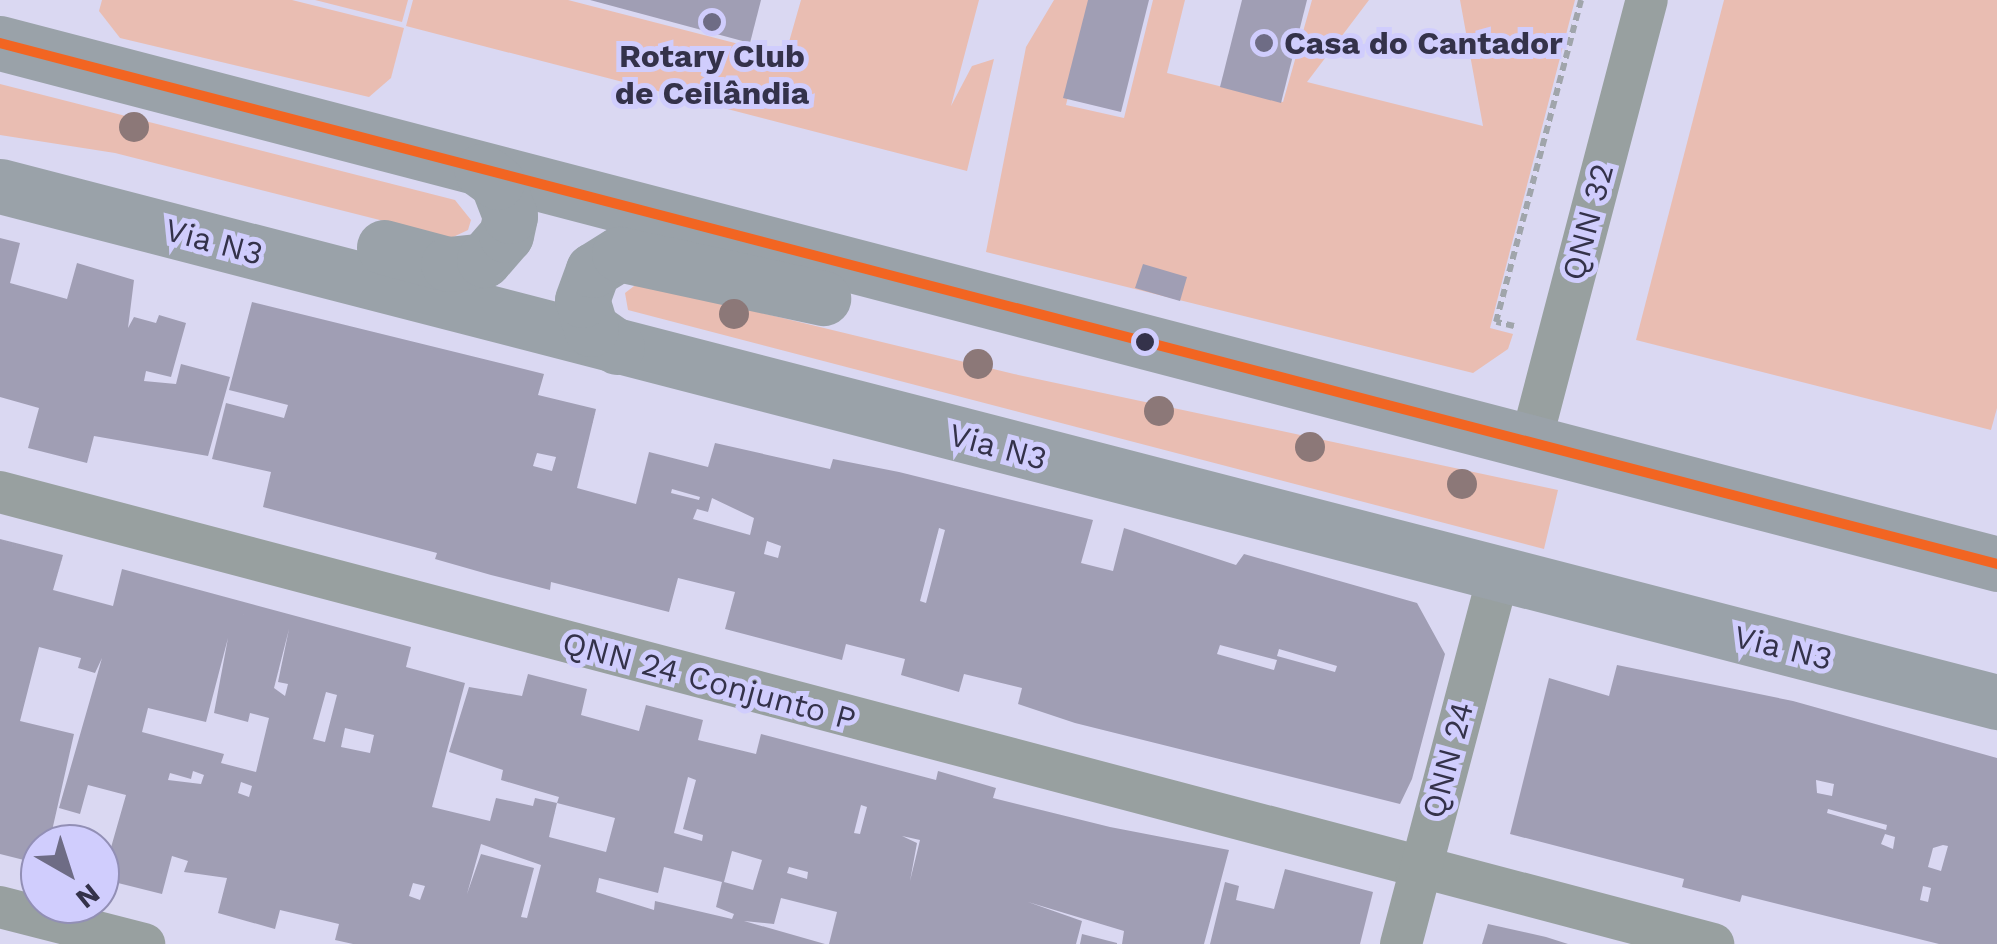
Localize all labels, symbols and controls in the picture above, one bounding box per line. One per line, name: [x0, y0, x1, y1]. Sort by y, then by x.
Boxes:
marker: Rotary Club de Ceilândia: [701, 11, 723, 33]
place label: Casa do Cantador: [1284, 24, 1563, 62]
marker: Casa do Cantador: [1253, 32, 1275, 54]
place label: Rotary Club de Ceilândia: [615, 38, 809, 113]
street label: QNN 32: [1554, 159, 1622, 285]
street label: Via N3: [161, 210, 267, 274]
unlabelled marker: [1135, 332, 1155, 352]
street label: Via N3: [945, 415, 1051, 479]
street label: Via N3: [1730, 617, 1836, 679]
street label: QNN 24 Conjunto P: [558, 623, 860, 739]
street label: QNN 24: [1414, 698, 1482, 822]
north arrow: [20, 824, 120, 924]
text: N: [69, 877, 106, 916]

